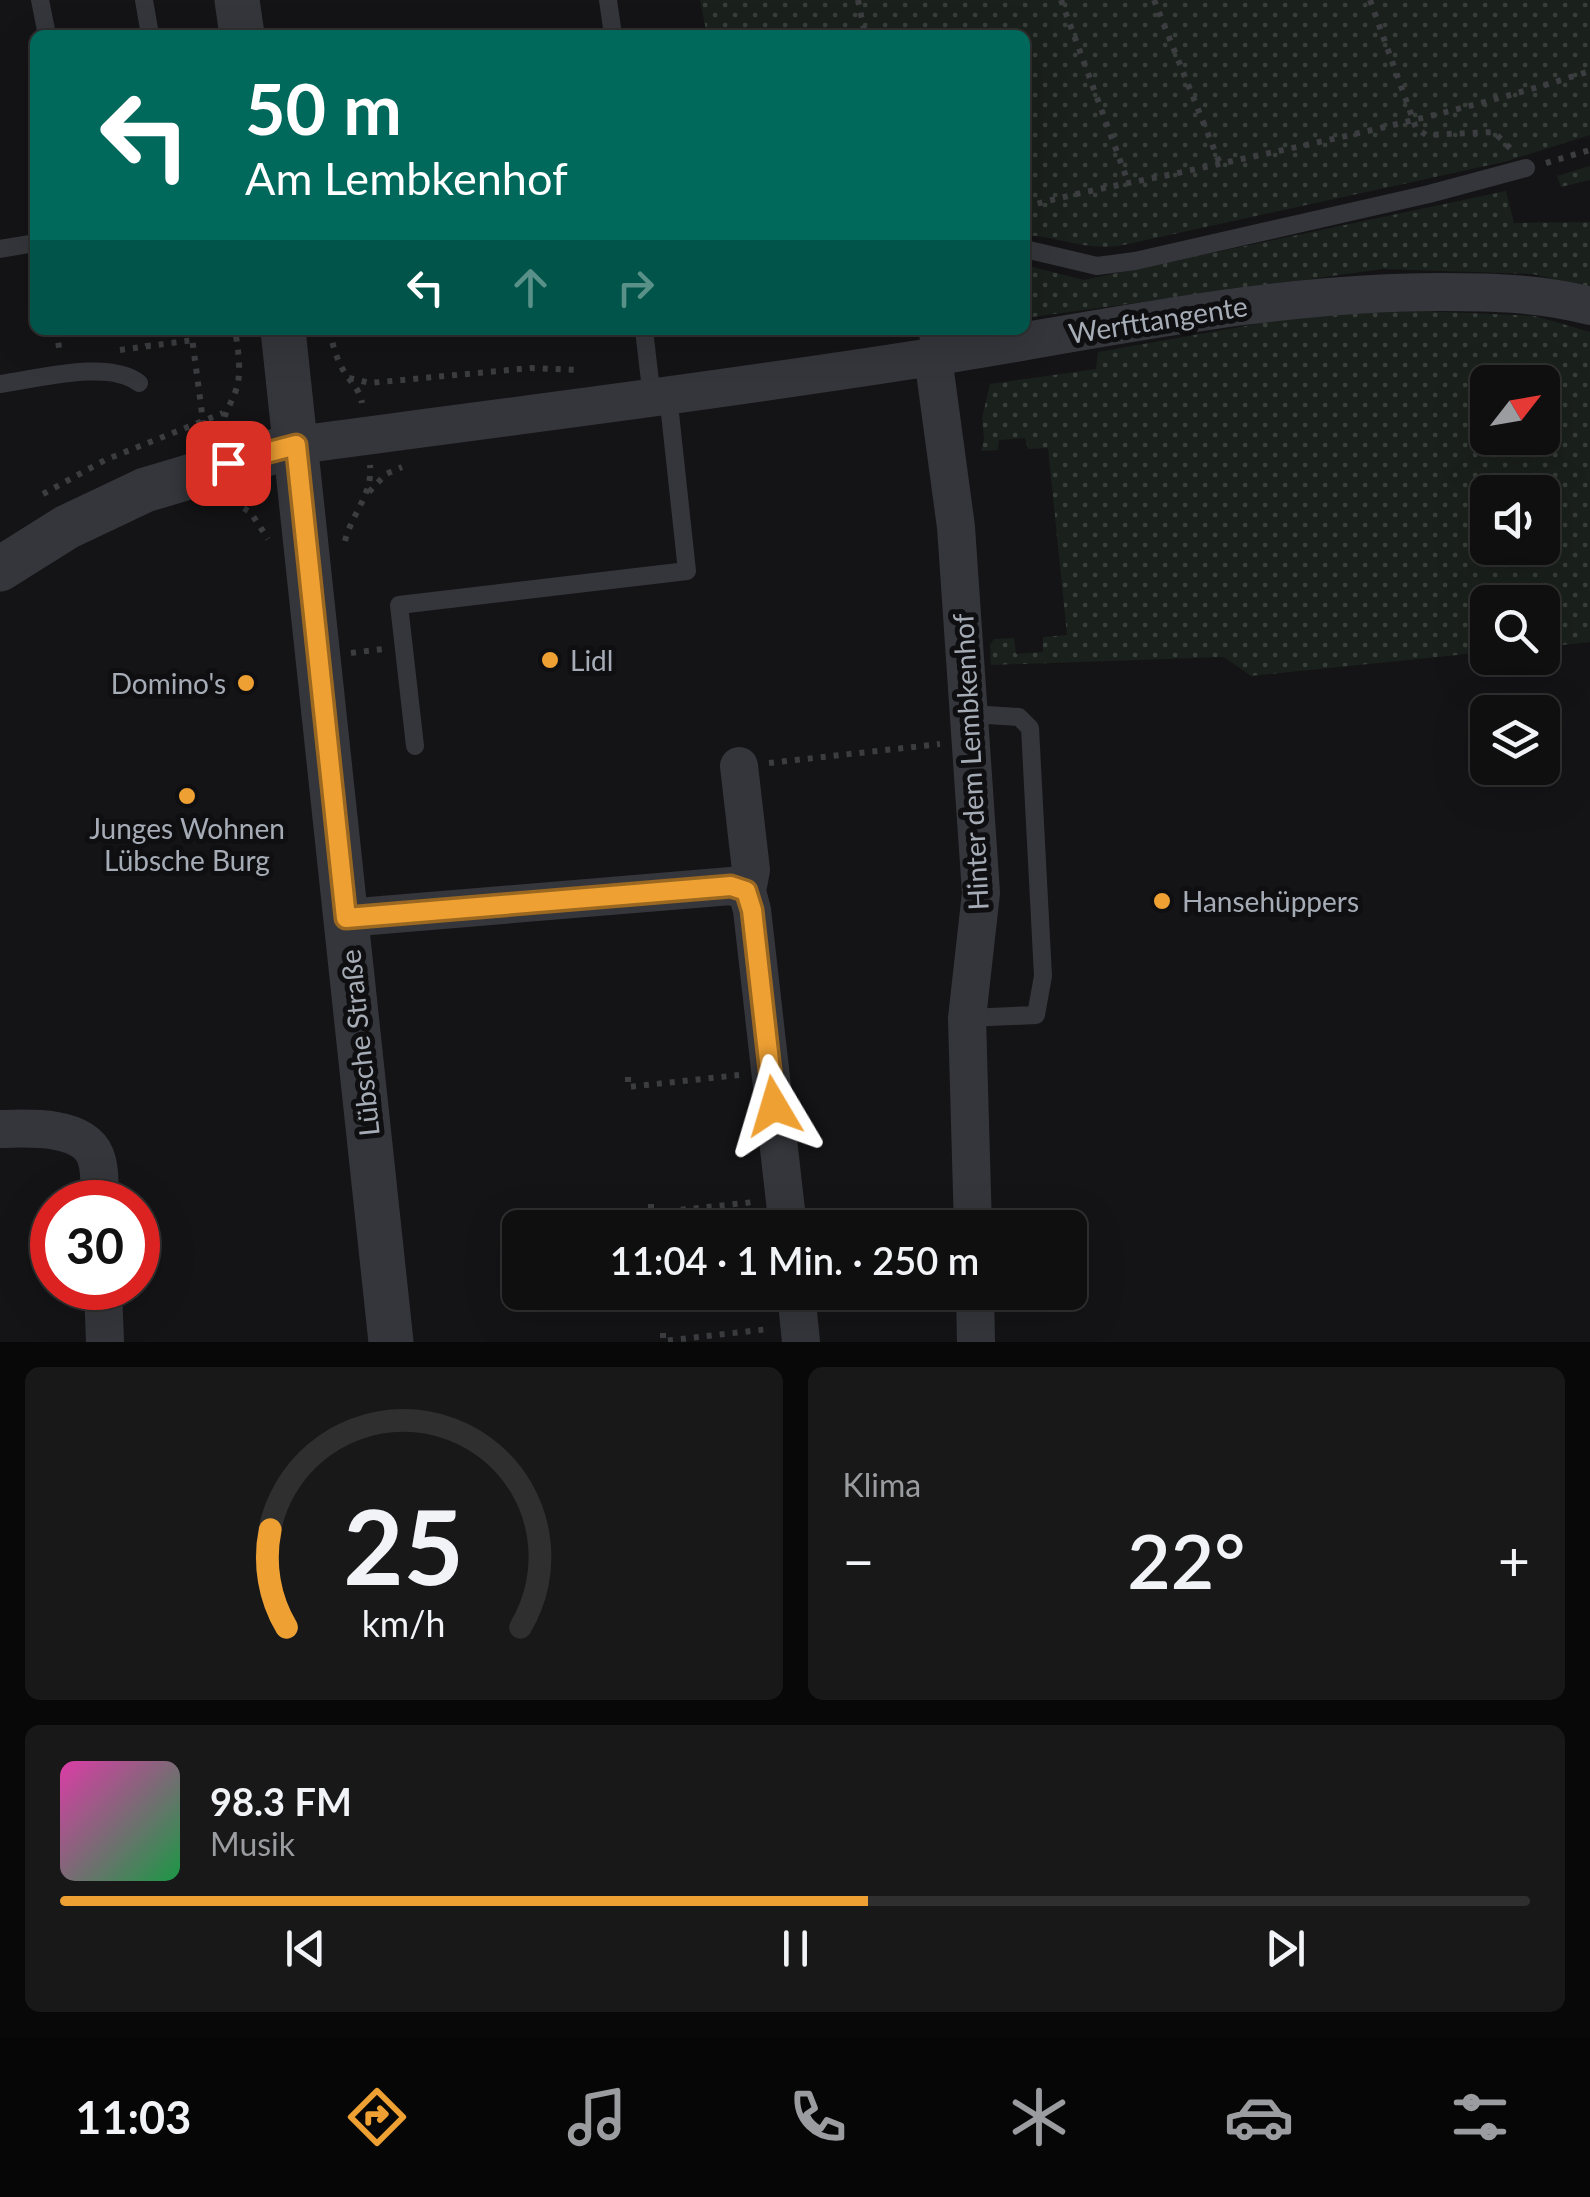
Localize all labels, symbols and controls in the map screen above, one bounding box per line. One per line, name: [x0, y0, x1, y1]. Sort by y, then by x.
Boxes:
text: 50 m: [245, 66, 402, 150]
icon: left: [80, 70, 210, 200]
text: Am Lembkenhof: [245, 151, 568, 205]
icon: left: [398, 260, 453, 315]
icon: ahead: [503, 260, 558, 315]
icon: right: [608, 260, 663, 315]
street label: Werfttangente: [1066, 288, 1250, 350]
north arrow: [1470, 365, 1560, 455]
map controls: [1470, 365, 1560, 785]
pin: [186, 421, 271, 506]
icon: arrive: [201, 436, 256, 491]
button: sound: [1470, 475, 1560, 565]
button: search: [1470, 585, 1560, 675]
street label: Hinter dem Lembkenhof: [945, 613, 995, 911]
place label: Lidl: [570, 643, 613, 677]
marker: Lidl: [539, 649, 561, 671]
place label: Domino's: [111, 666, 226, 700]
marker: Domino's: [235, 672, 257, 694]
button: layers: [1470, 695, 1560, 785]
marker: Junges Wohnen Lübsche Burg: [176, 785, 198, 807]
place label: Junges Wohnen Lübsche Burg: [89, 811, 285, 877]
place label: Hansehüppers: [1182, 884, 1359, 918]
marker: Hansehüppers: [1151, 890, 1173, 912]
street label: Lübsche Straße: [332, 948, 386, 1138]
position arrow: [722, 1054, 826, 1158]
speed limit sign: 30: [30, 1180, 160, 1310]
text: 11:04 · 1 Min. · 250 m: [610, 1237, 979, 1283]
text: Klima: [843, 1465, 921, 1504]
text: 25: [343, 1482, 464, 1607]
text: 22°: [1127, 1515, 1245, 1605]
text: −: [843, 1527, 874, 1593]
text: +: [1498, 1527, 1530, 1593]
text: km/h: [362, 1602, 446, 1645]
text: 98.3 FM: [210, 1778, 352, 1824]
text: Musik: [210, 1824, 295, 1863]
icon: previous: [278, 1921, 333, 1976]
icon: pause: [768, 1921, 823, 1976]
icon: next: [1258, 1921, 1313, 1976]
icon: directions: [342, 2082, 412, 2152]
icon: music: [562, 2082, 632, 2152]
icon: phone: [783, 2082, 853, 2152]
icon: climate: [1004, 2082, 1074, 2152]
icon: car: [1224, 2082, 1294, 2152]
icon: filters: [1445, 2082, 1515, 2152]
text: 11:03: [75, 2090, 191, 2144]

